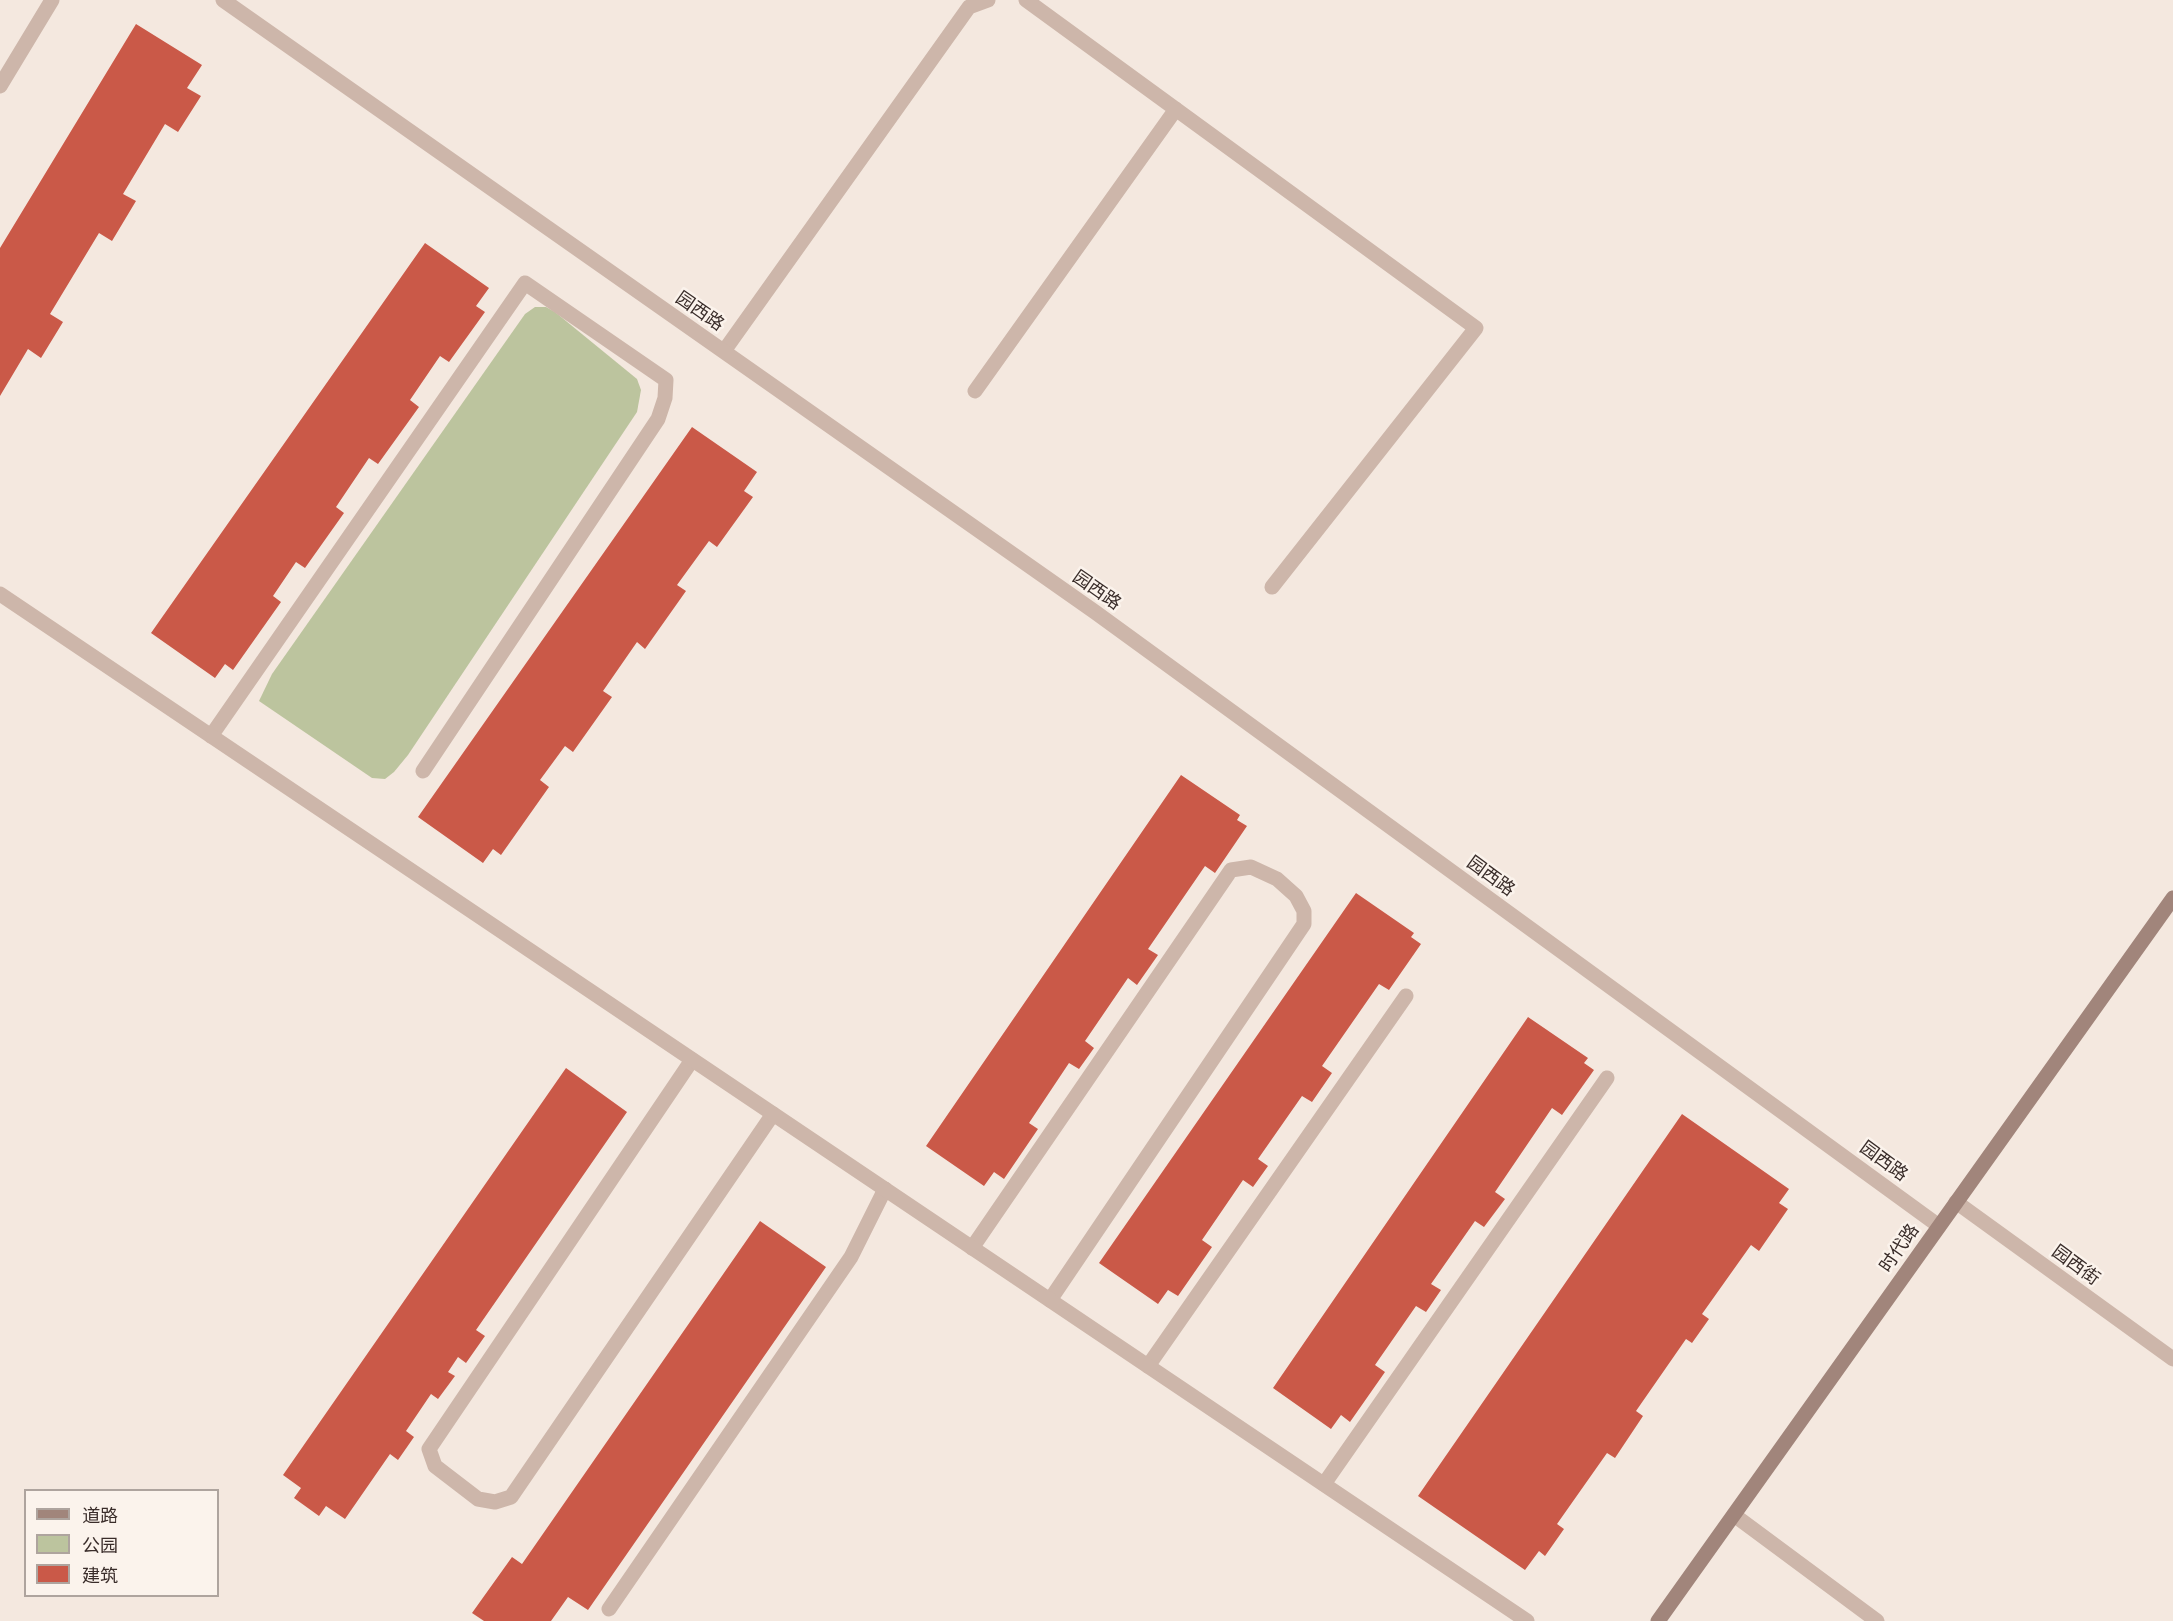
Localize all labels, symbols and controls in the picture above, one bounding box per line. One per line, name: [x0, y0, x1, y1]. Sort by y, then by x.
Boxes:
street label: 园西路: [672, 287, 728, 335]
street label: 园西路: [1069, 566, 1125, 614]
street label: 园西路: [1463, 851, 1519, 901]
street label: 园西路: [1856, 1136, 1912, 1186]
street label: 时代路: [1875, 1220, 1923, 1276]
street label: 园西街: [2048, 1240, 2104, 1290]
legend: [24, 1489, 219, 1597]
text: 道路: [82, 1505, 118, 1525]
text: 公园: [82, 1535, 118, 1555]
text: 建筑: [82, 1565, 118, 1585]

